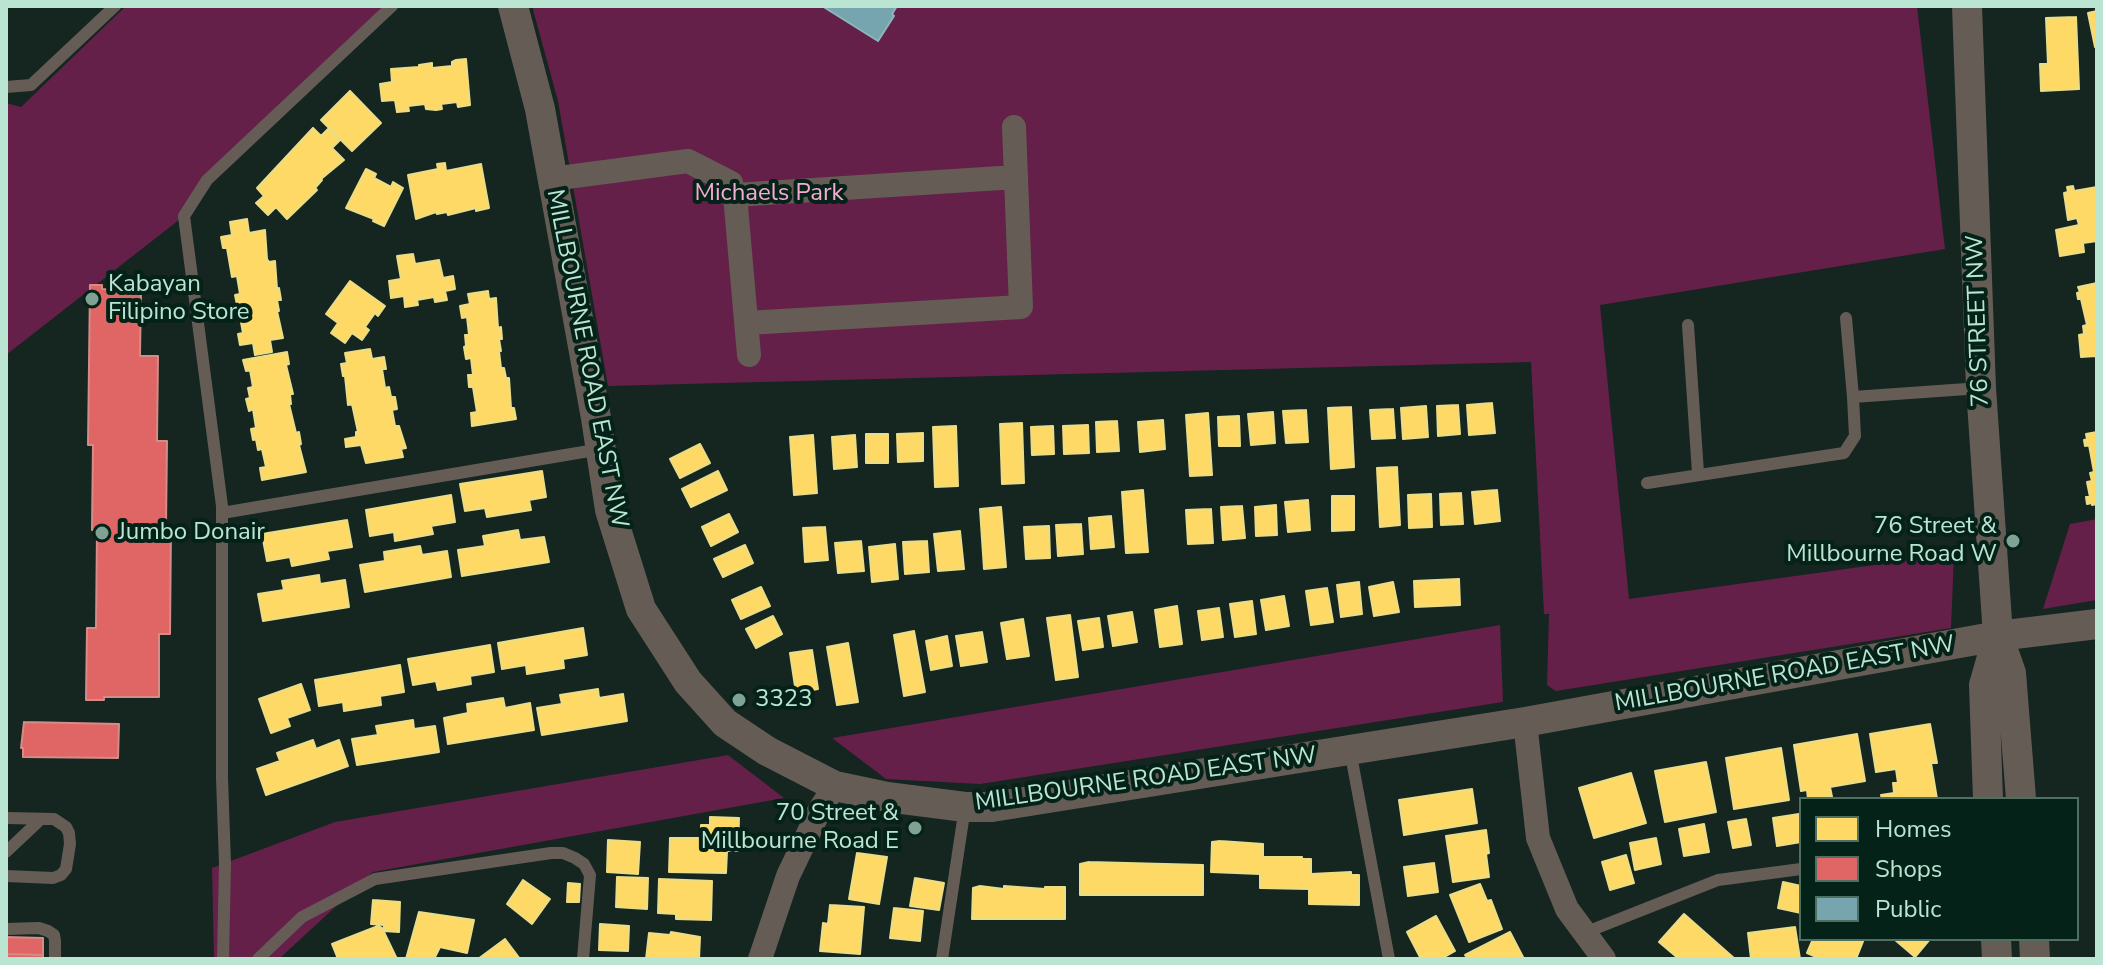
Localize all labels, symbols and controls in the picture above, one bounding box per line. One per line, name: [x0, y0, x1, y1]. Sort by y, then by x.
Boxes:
park label: Michaels Park: [695, 180, 843, 208]
street label: MILLBOURNE ROAD EAST NW: [539, 187, 633, 531]
street label: 76 STREET NW: [1962, 234, 1996, 408]
place label: Kabayan Filipino Store: [108, 271, 250, 327]
marker: Kabayan Filipino Store: [83, 290, 101, 308]
place label: 76 Street & Millbourne Road W: [1786, 513, 1997, 569]
place label: Jumbo Donair: [118, 519, 265, 547]
marker: Jumbo Donair: [93, 524, 111, 542]
marker: 76 Street & Millbourne Road W: [2004, 532, 2022, 550]
street label: MILLBOURNE ROAD EAST NW: [1613, 631, 1957, 719]
place label: 3323: [755, 686, 813, 714]
marker: 3323: [730, 691, 748, 709]
street label: MILLBOURNE ROAD EAST NW: [973, 742, 1319, 818]
legend: [1799, 797, 2079, 941]
place label: 70 Street & Millbourne Road E: [701, 800, 899, 856]
text: Homes: [1875, 813, 1951, 845]
marker: 70 Street & Millbourne Road E: [906, 819, 924, 837]
text: Shops: [1875, 853, 1942, 885]
text: Public: [1875, 893, 1941, 925]

